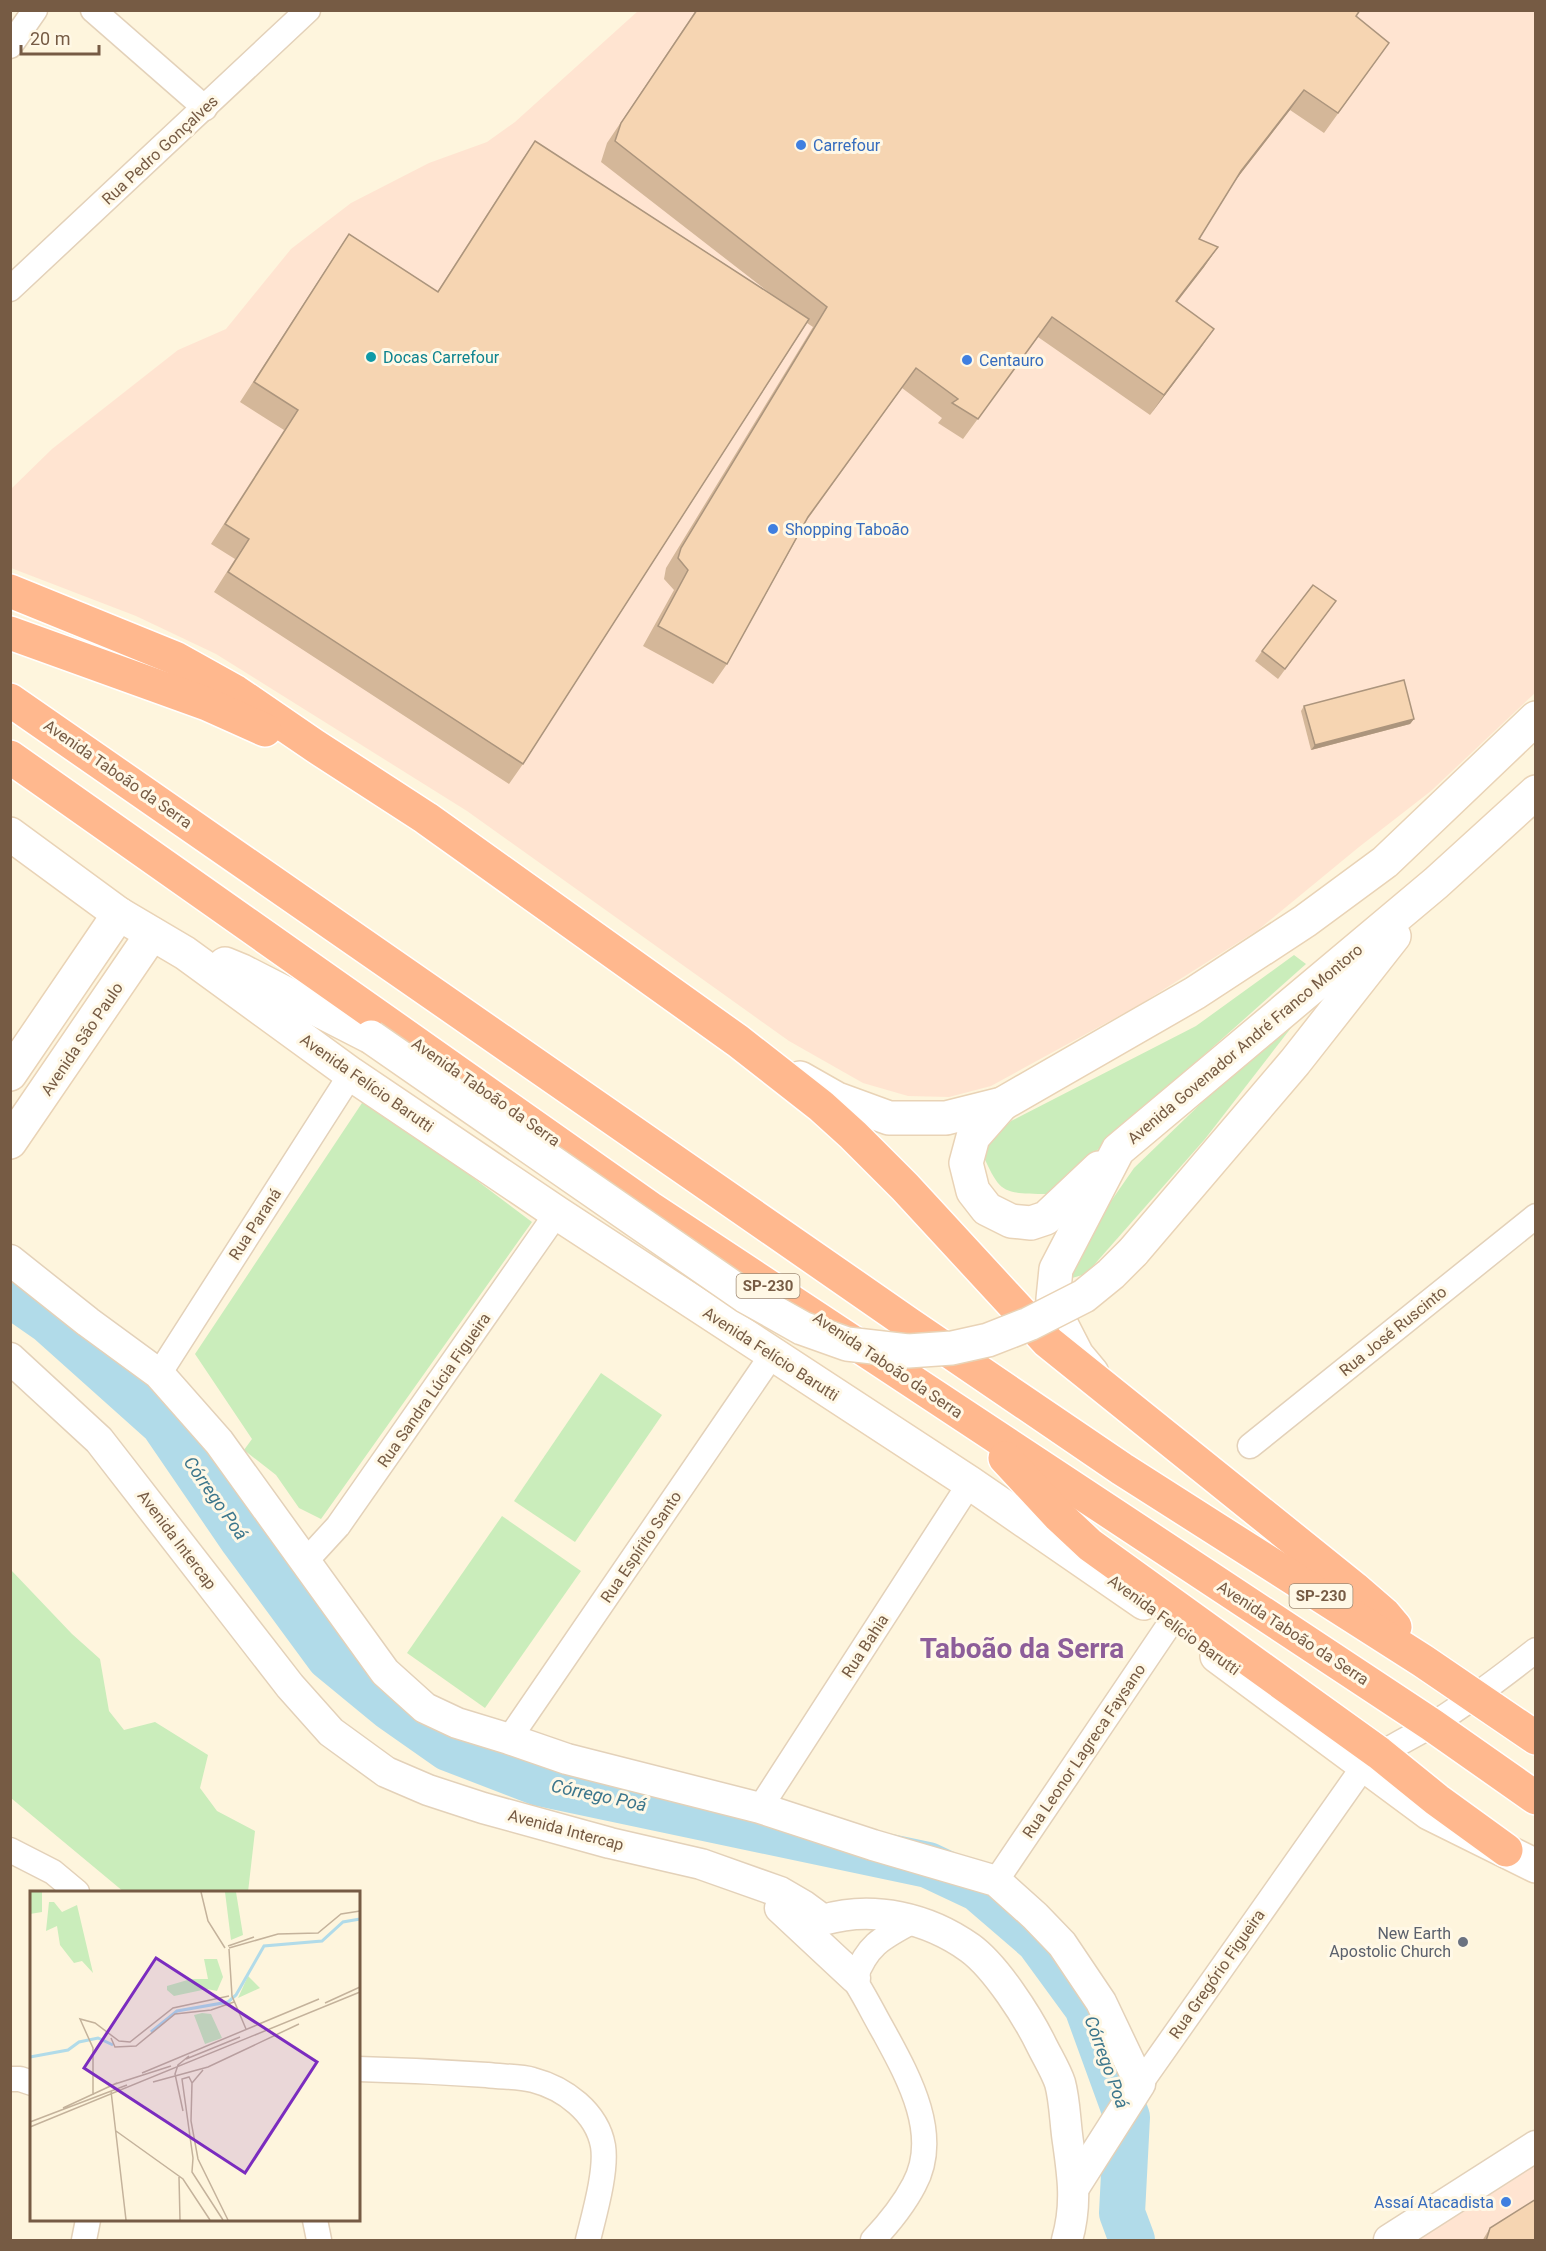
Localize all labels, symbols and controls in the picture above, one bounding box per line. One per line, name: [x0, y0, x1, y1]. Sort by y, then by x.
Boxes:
scale bar: [21, 18, 99, 56]
text: 20 m: [30, 28, 70, 49]
street label: Rua Pedro Gonçalves: [98, 91, 222, 209]
place label: Carrefour: [813, 136, 881, 155]
marker: Carrefour: [794, 138, 808, 152]
place label: Docas Carrefour: [383, 348, 500, 367]
marker: Docas Carrefour: [364, 350, 378, 364]
place label: Centauro: [979, 351, 1044, 370]
marker: Centauro: [960, 353, 974, 367]
place label: Shopping Taboão: [785, 520, 909, 539]
marker: Shopping Taboão: [766, 522, 780, 536]
street label: Avenida Taboão da Serra: [40, 716, 196, 832]
street label: Avenida Govenador André Franco Montoro: [1124, 940, 1366, 1148]
street label: Avenida São Paulo: [37, 979, 127, 1099]
street label: Avenida Felício Barutti: [297, 1030, 437, 1136]
street label: Avenida Taboão da Serra: [408, 1034, 564, 1150]
street label: Rua Paraná: [225, 1185, 285, 1263]
road number: SP-230: [736, 1274, 800, 1298]
street label: Rua José Ruscinto: [1336, 1282, 1450, 1380]
street label: Avenida Felício Barutti: [699, 1303, 843, 1405]
street label: Avenida Taboão da Serra: [810, 1308, 966, 1422]
street label: Rua Sandra Lúcia Figueira: [373, 1309, 495, 1471]
water label: Córrego Poá: [180, 1452, 253, 1544]
street label: Avenida Intercap: [134, 1487, 220, 1593]
street label: Rua Espírito Santo: [597, 1488, 685, 1606]
street label: Avenida Felício Barutti: [1104, 1571, 1244, 1679]
street label: Avenida Taboão da Serra: [1214, 1577, 1372, 1689]
road number: SP-230: [1290, 1584, 1352, 1608]
street label: Rua Bahia: [838, 1611, 892, 1681]
district label: Taboão da Serra: [920, 1632, 1124, 1665]
street label: Rua Leonor Lagreca Faysano: [1019, 1660, 1149, 1842]
water label: Córrego Poá: [549, 1775, 649, 1815]
street label: Avenida Intercap: [506, 1805, 626, 1855]
inset map: [30, 1891, 360, 2221]
street label: Rua Gregório Figueira: [1165, 1906, 1269, 2042]
place label: New Earth Apostolic Church: [1329, 1924, 1451, 1961]
marker: New Earth Apostolic Church: [1456, 1935, 1470, 1949]
water label: Córrego Poá: [1081, 2013, 1134, 2112]
place label: Assaí Atacadista: [1374, 2193, 1494, 2212]
marker: Assaí Atacadista: [1499, 2195, 1513, 2209]

